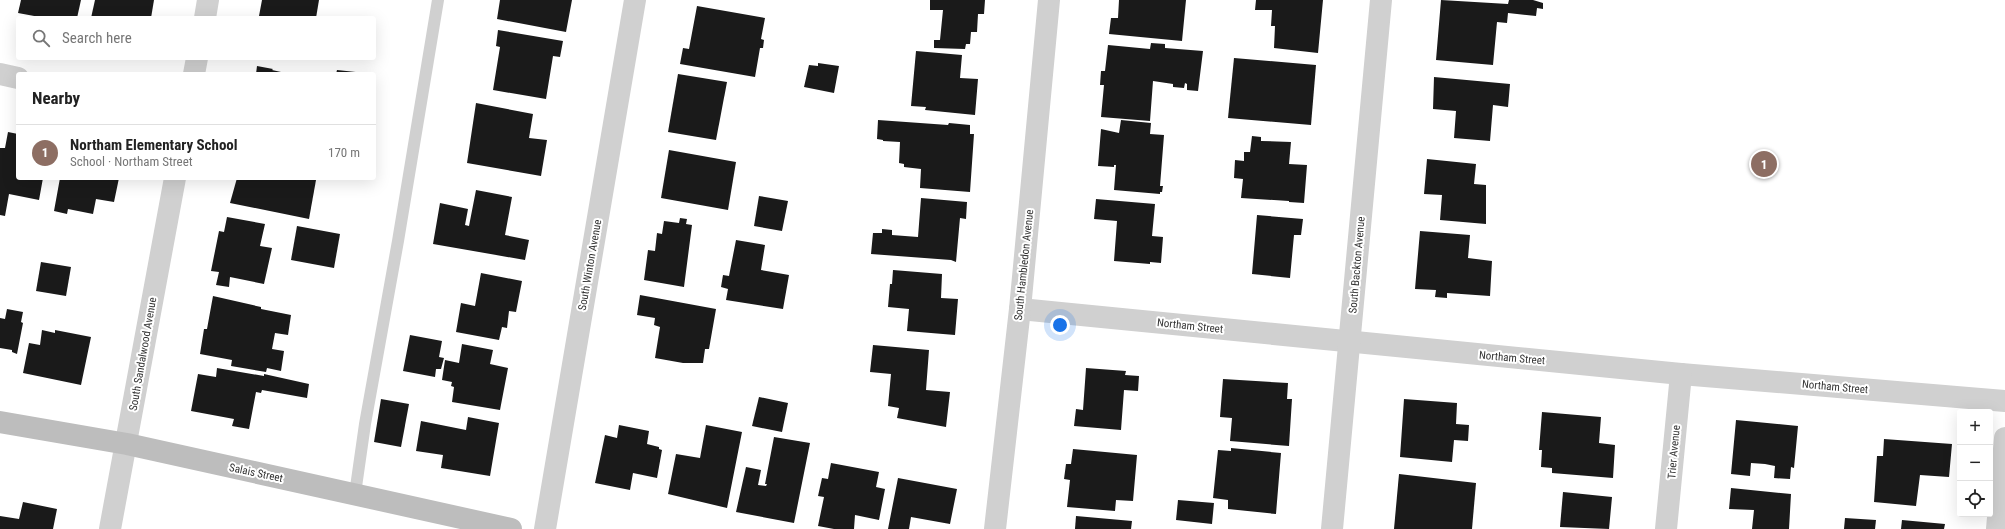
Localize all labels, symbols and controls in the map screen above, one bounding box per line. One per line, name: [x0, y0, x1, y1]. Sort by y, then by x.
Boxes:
search box: [16, 16, 376, 60]
icon: search: [30, 27, 52, 49]
text: Search here: [62, 29, 132, 47]
text: Nearby: [32, 88, 80, 108]
text: Northam Elementary School: [70, 136, 238, 154]
text: 1: [42, 145, 48, 160]
text: 170 m: [328, 145, 360, 160]
pin: 1: [1751, 149, 1777, 179]
text: School · Northam Street: [70, 154, 193, 169]
street label: South Hambledon Avenue: [1012, 209, 1036, 321]
street label: South Backton Avenue: [1346, 216, 1368, 314]
street label: South Winton Avenue: [576, 219, 604, 311]
street label: South Sandalwood Avenue: [127, 296, 159, 412]
your location: [1050, 315, 1070, 335]
street label: Northam Street: [1156, 316, 1224, 336]
street label: Northam Street: [1478, 349, 1546, 367]
street label: Northam Street: [1801, 378, 1869, 396]
map controls: [1957, 409, 1993, 517]
button: +: [1957, 409, 1993, 445]
street label: Trier Avenue: [1665, 425, 1683, 479]
button: −: [1957, 445, 1993, 481]
street label: Salais Street: [228, 461, 284, 485]
button: locate: [1957, 481, 1993, 517]

